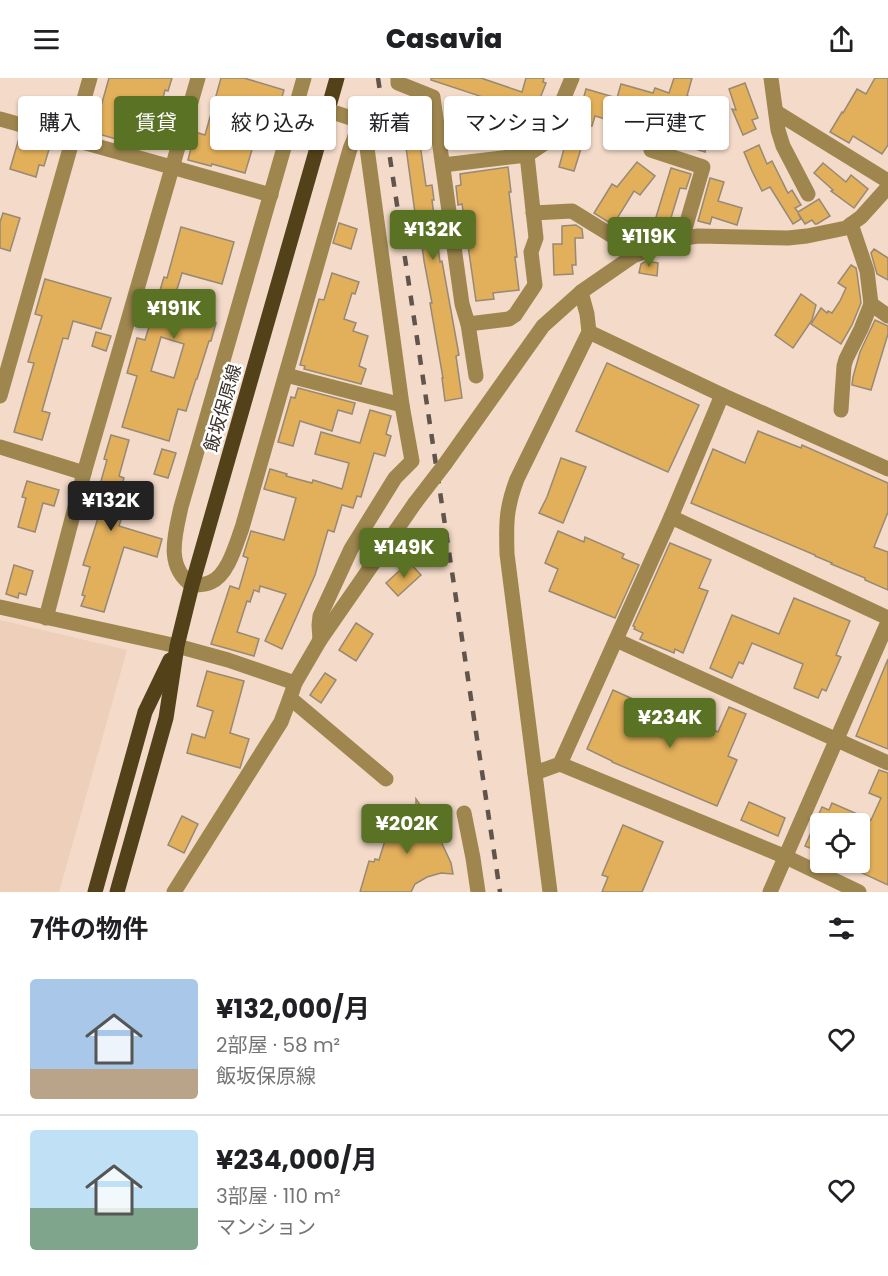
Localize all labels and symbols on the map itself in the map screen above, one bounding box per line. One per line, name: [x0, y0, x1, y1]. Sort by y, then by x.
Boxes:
pin: ¥132K: [391, 210, 475, 261]
pin: ¥119K: [607, 217, 691, 268]
pin: ¥191K: [132, 289, 216, 340]
street label: 飯坂保原線: [198, 361, 247, 455]
pin: ¥132K: [69, 481, 153, 532]
pin: ¥149K: [362, 528, 446, 579]
pin: ¥234K: [628, 698, 712, 749]
pin: ¥202K: [365, 804, 449, 855]

